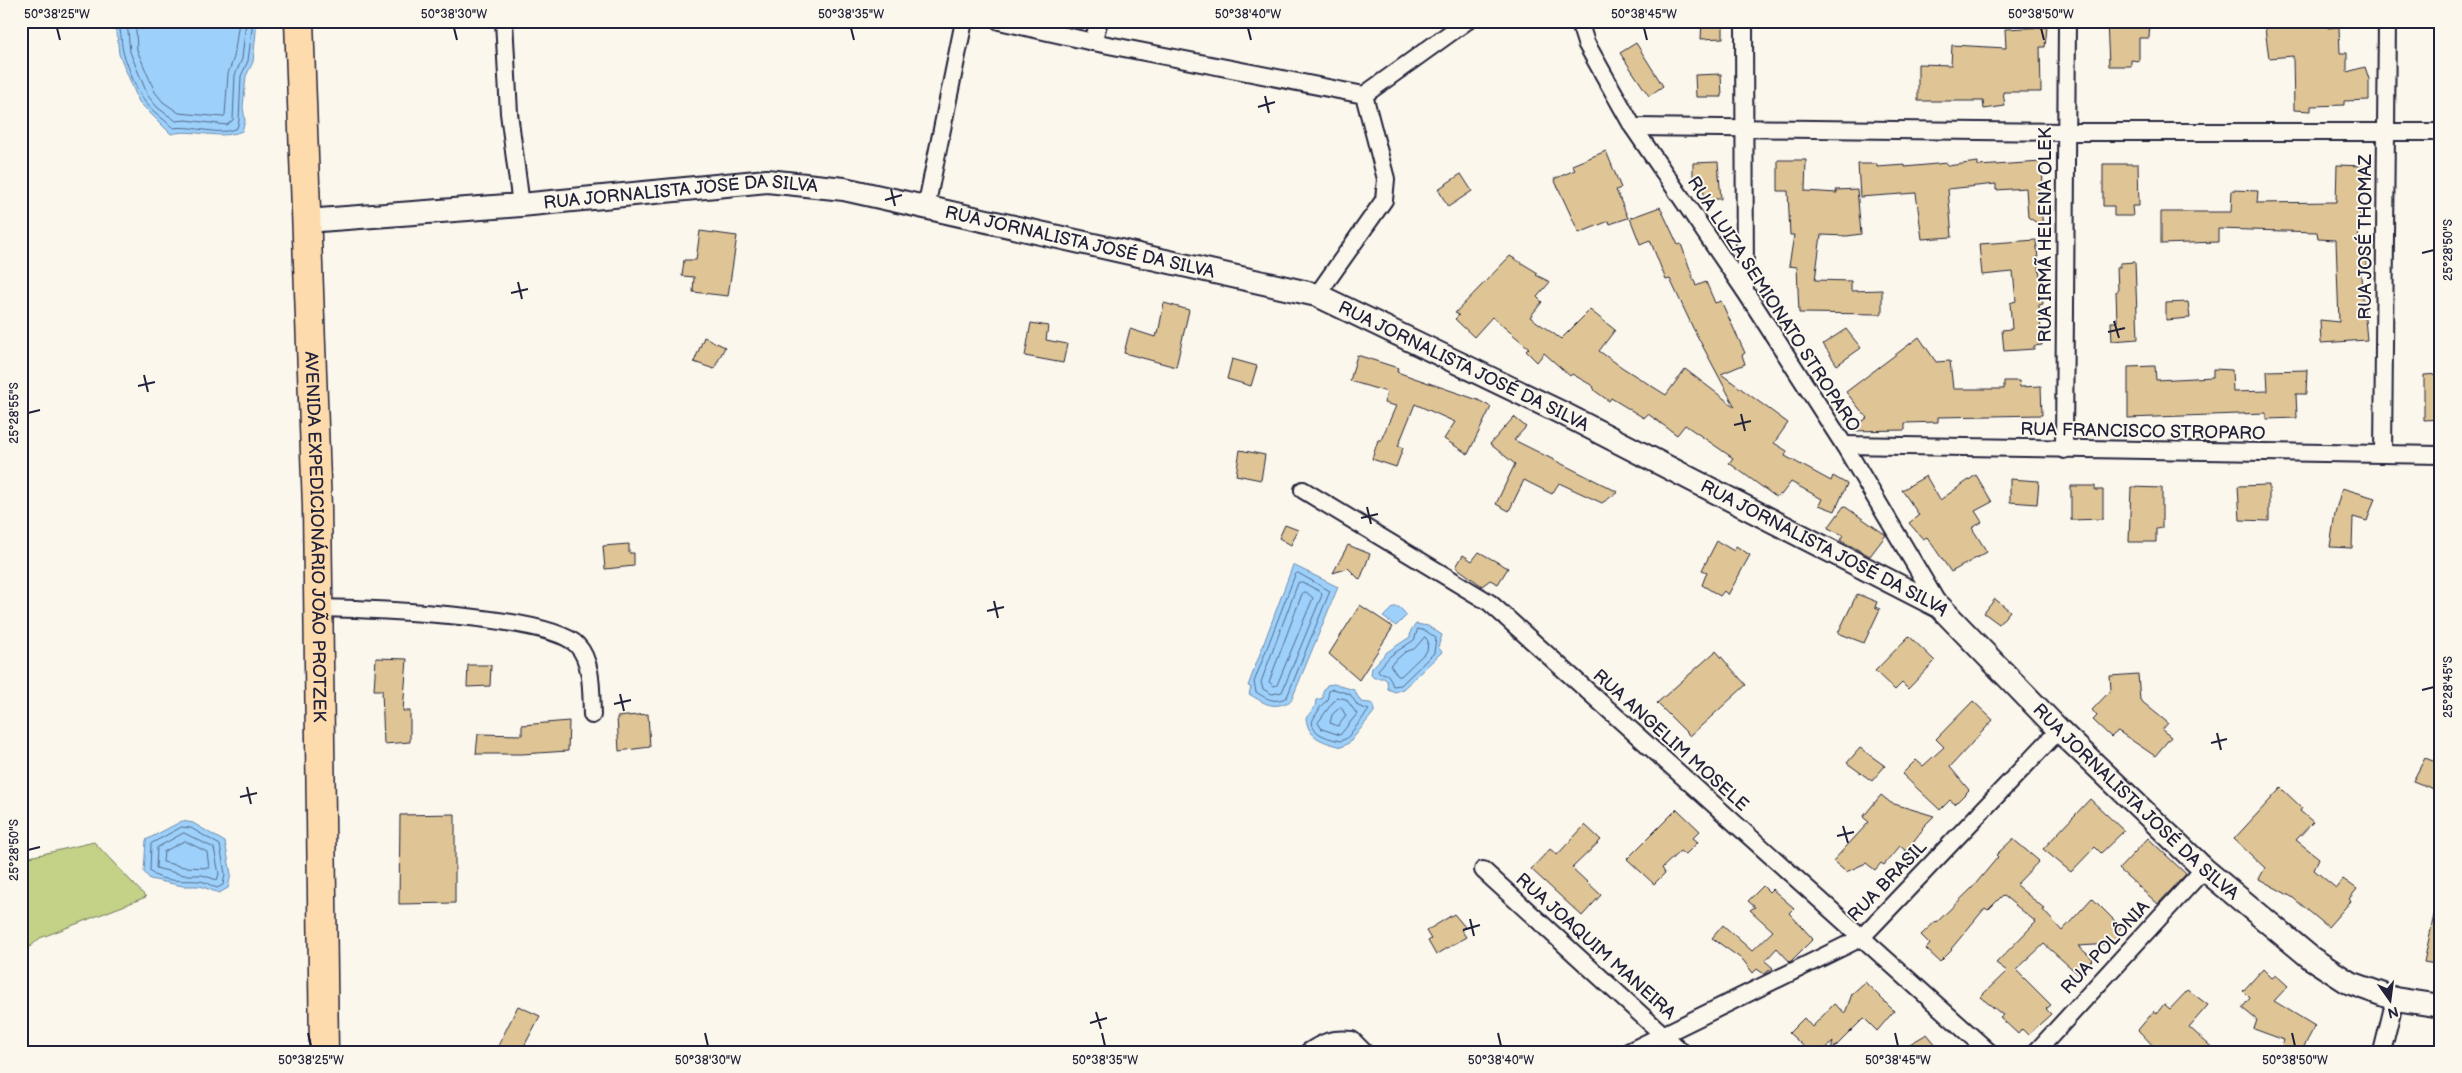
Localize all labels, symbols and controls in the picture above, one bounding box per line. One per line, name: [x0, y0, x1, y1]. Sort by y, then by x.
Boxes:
text: 50°38'25"W: [24, 7, 90, 22]
text: 50°38'30"W: [421, 7, 487, 22]
text: 50°38'35"W: [818, 7, 884, 22]
text: 50°38'40"W: [1215, 7, 1281, 22]
text: 50°38'45"W: [1611, 7, 1677, 22]
text: 50°38'50"W: [2008, 7, 2074, 22]
street label: RUA IRMÃ HELENA OLEK: [2034, 127, 2056, 343]
street label: RUA JOSÉ THOMAZ: [2353, 154, 2376, 320]
street label: RUA JORNALISTA JOSÉ DA SILVA: [542, 171, 819, 214]
street label: RUA LUIZA SEMIONATO STROPARO: [1683, 172, 1864, 436]
street label: RUA JORNALISTA JOSÉ DA SILVA: [943, 202, 1217, 283]
text: 25°28'50"S: [2441, 219, 2456, 281]
street label: RUA JORNALISTA JOSÉ DA SILVA: [1335, 297, 1592, 436]
street label: AVENIDA EXPEDICIONÁRIO JOÃO PROTZEK: [300, 351, 330, 723]
text: 25°28'55"S: [7, 382, 22, 444]
street label: RUA FRANCISCO STROPARO: [2020, 419, 2266, 444]
street label: RUA JORNALISTA JOSÉ DA SILVA: [1697, 476, 1953, 621]
text: 25°28'45"S: [2441, 656, 2456, 718]
street label: RUA ANGELIM MOSELE: [1589, 665, 1753, 816]
street label: RUA JORNALISTA JOSÉ DA SILVA: [2028, 699, 2243, 904]
text: 25°28'50"S: [7, 819, 22, 881]
street label: RUA BRASIL: [1844, 836, 1932, 926]
street label: RUA JOAQUIM MANEIRA: [1511, 869, 1680, 1024]
street label: RUA POLÔNIA: [2055, 895, 2154, 998]
north arrow: [2364, 976, 2414, 1026]
text: N: [2386, 1003, 2400, 1022]
text: 50°38'25"W: [278, 1053, 344, 1068]
text: 50°38'30"W: [675, 1053, 741, 1068]
text: 50°38'35"W: [1072, 1053, 1138, 1068]
text: 50°38'40"W: [1468, 1053, 1534, 1068]
text: 50°38'45"W: [1865, 1053, 1931, 1068]
text: 50°38'50"W: [2262, 1053, 2328, 1068]

